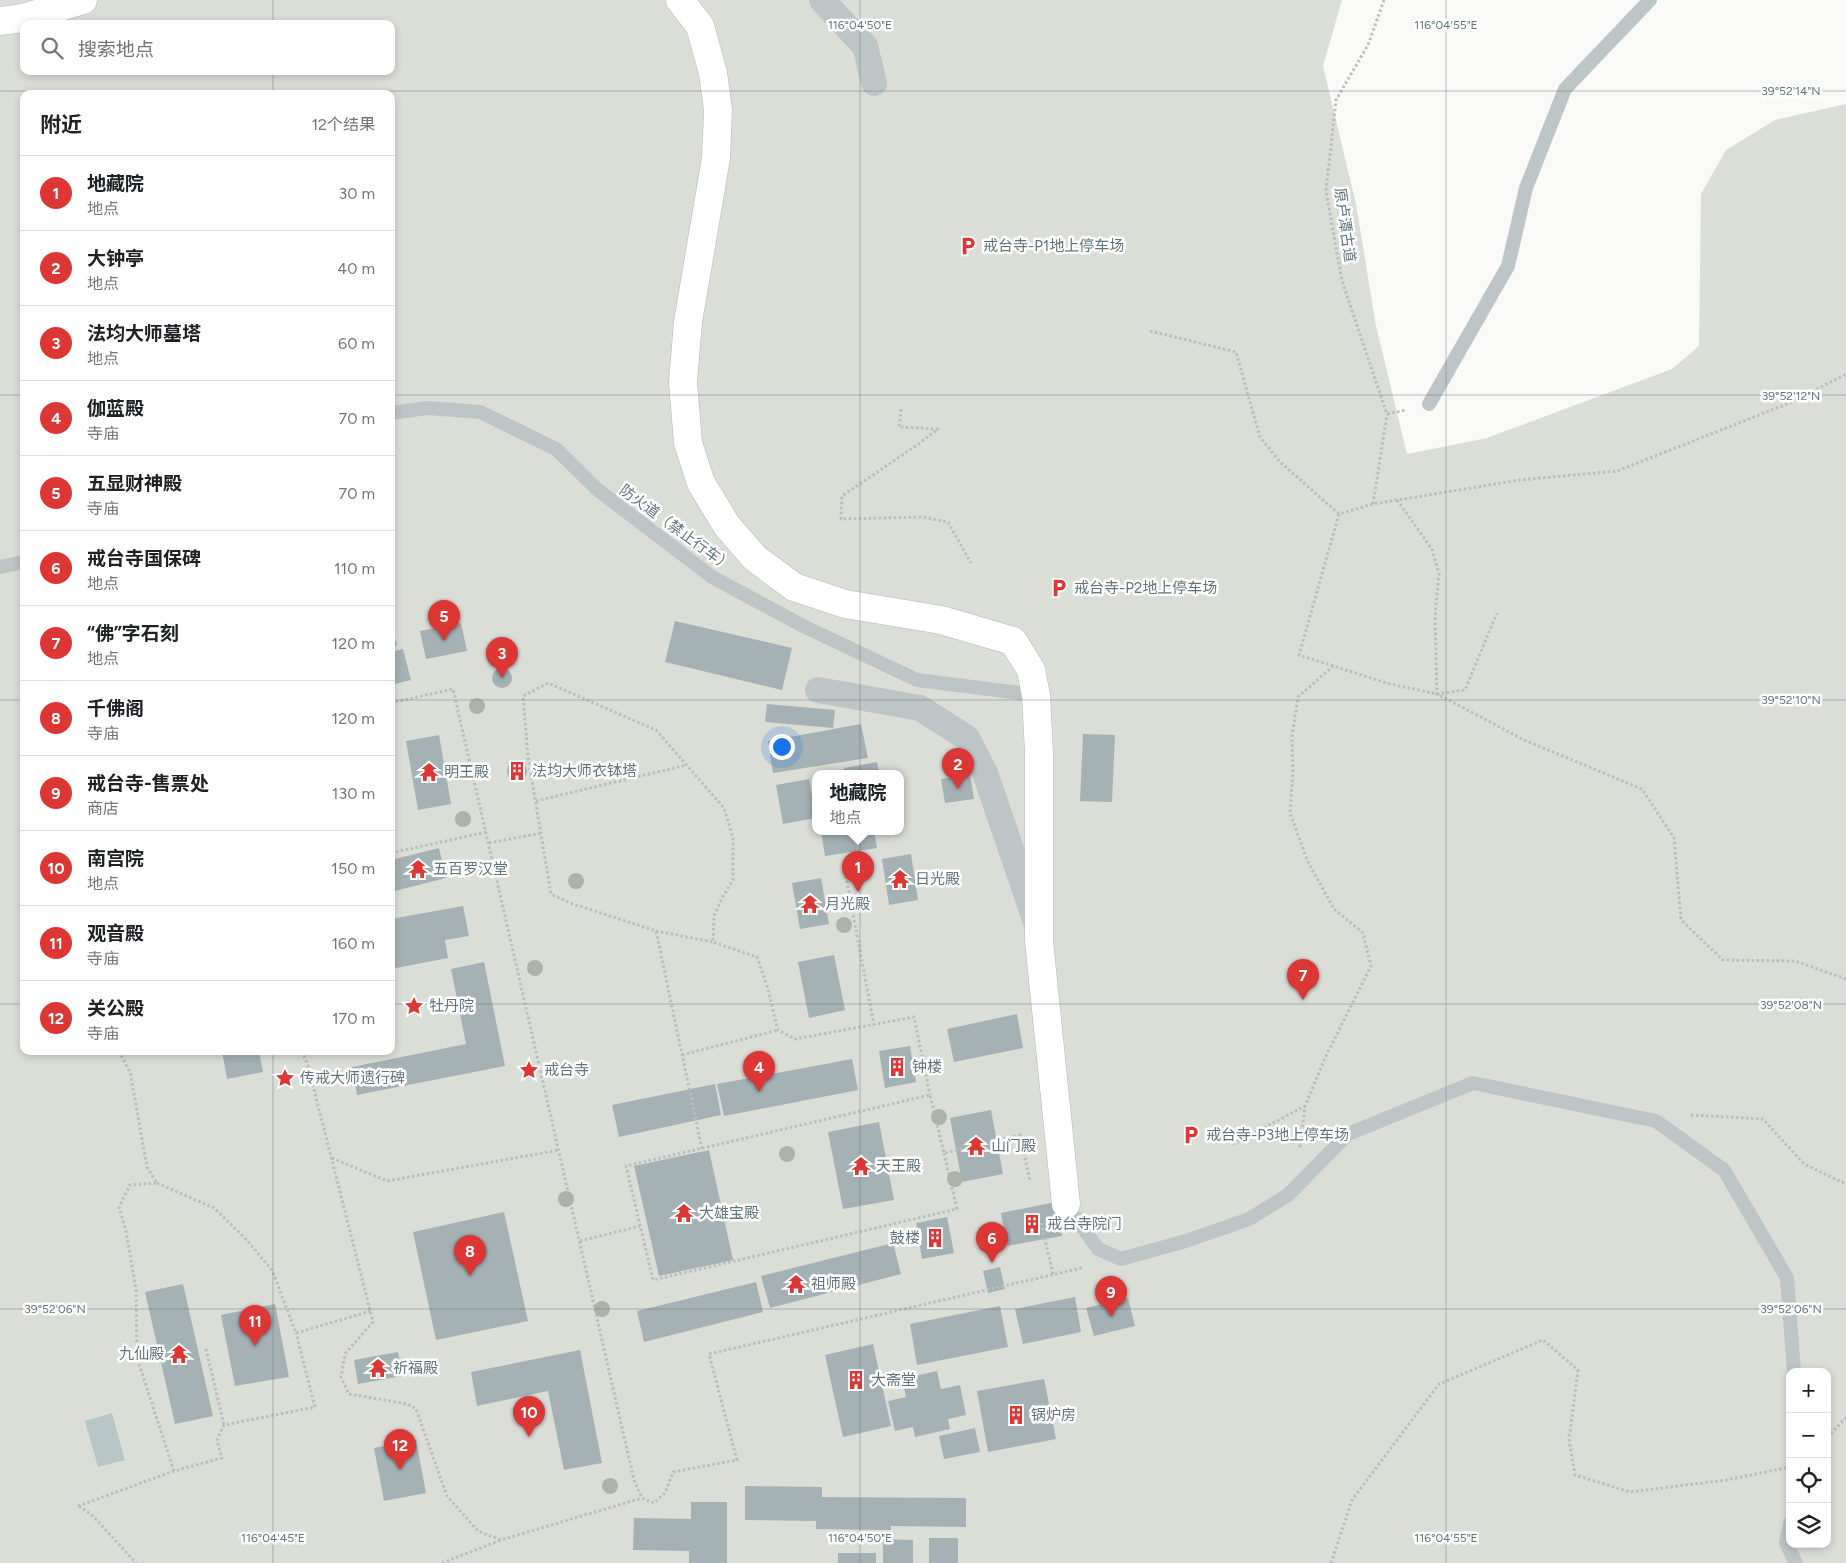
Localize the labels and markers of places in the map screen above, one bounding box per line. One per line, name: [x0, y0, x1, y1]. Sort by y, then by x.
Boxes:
parking icon: 戒台寺-P1地上停车场: [957, 235, 979, 257]
place label: 戒台寺-P1地上停车场: [983, 237, 1124, 255]
parking icon: 戒台寺-P2地上停车场: [1048, 577, 1070, 599]
place label: 戒台寺-P2地上停车场: [1074, 579, 1217, 597]
pin: 5: [428, 600, 460, 641]
pin: 3: [486, 637, 518, 678]
pin: 2: [942, 748, 974, 789]
building icon: 法均大师衣钵塔: [506, 760, 528, 782]
temple icon: 明王殿: [418, 761, 440, 783]
place label: 法均大师衣钵塔: [532, 762, 637, 780]
place label: 明王殿: [444, 763, 489, 781]
pin: 1: [842, 851, 874, 892]
temple icon: 五百罗汉堂: [407, 858, 429, 880]
place label: 五百罗汉堂: [433, 860, 508, 878]
temple icon: 日光殿: [889, 868, 911, 890]
place label: 日光殿: [915, 870, 960, 888]
temple icon: 月光殿: [799, 893, 821, 915]
place label: 月光殿: [825, 895, 870, 913]
pin: 7: [1287, 959, 1319, 1000]
place icon: 牡丹院: [403, 995, 425, 1017]
place label: 牡丹院: [429, 997, 474, 1015]
pin: 4: [743, 1051, 775, 1092]
building icon: 钟楼: [886, 1056, 908, 1078]
place label: 钟楼: [912, 1058, 942, 1076]
place icon: 戒台寺: [518, 1059, 540, 1081]
place label: 戒台寺: [544, 1061, 589, 1079]
place icon: 传戒大师遗行碑: [274, 1067, 296, 1089]
place label: 传戒大师遗行碑: [300, 1069, 405, 1087]
parking icon: 戒台寺-P3地上停车场: [1180, 1124, 1202, 1146]
place label: 戒台寺-P3地上停车场: [1206, 1126, 1349, 1144]
temple icon: 山门殿: [965, 1135, 987, 1157]
place label: 山门殿: [991, 1137, 1036, 1155]
temple icon: 天王殿: [850, 1155, 872, 1177]
place label: 天王殿: [876, 1157, 921, 1175]
temple icon: 大雄宝殿: [673, 1202, 695, 1224]
place label: 大雄宝殿: [699, 1204, 759, 1222]
building icon: 戒台寺院门: [1021, 1213, 1043, 1235]
place label: 戒台寺院门: [1047, 1215, 1122, 1233]
pin: 6: [976, 1222, 1008, 1263]
building icon: 鼓楼: [924, 1227, 946, 1249]
place label: 鼓楼: [890, 1229, 920, 1247]
pin: 8: [454, 1235, 486, 1276]
temple icon: 祖师殿: [785, 1273, 807, 1295]
place label: 祖师殿: [811, 1275, 856, 1293]
pin: 9: [1095, 1276, 1127, 1317]
pin: 11: [239, 1305, 271, 1346]
temple icon: 九仙殿: [168, 1343, 190, 1365]
place label: 九仙殿: [119, 1345, 164, 1363]
temple icon: 祈福殿: [367, 1357, 389, 1379]
place label: 祈福殿: [393, 1359, 438, 1377]
building icon: 大斋堂: [845, 1369, 867, 1391]
place label: 大斋堂: [871, 1371, 916, 1389]
pin: 10: [513, 1396, 545, 1437]
building icon: 锅炉房: [1005, 1404, 1027, 1426]
place label: 锅炉房: [1031, 1406, 1076, 1424]
pin: 12: [384, 1429, 416, 1470]

